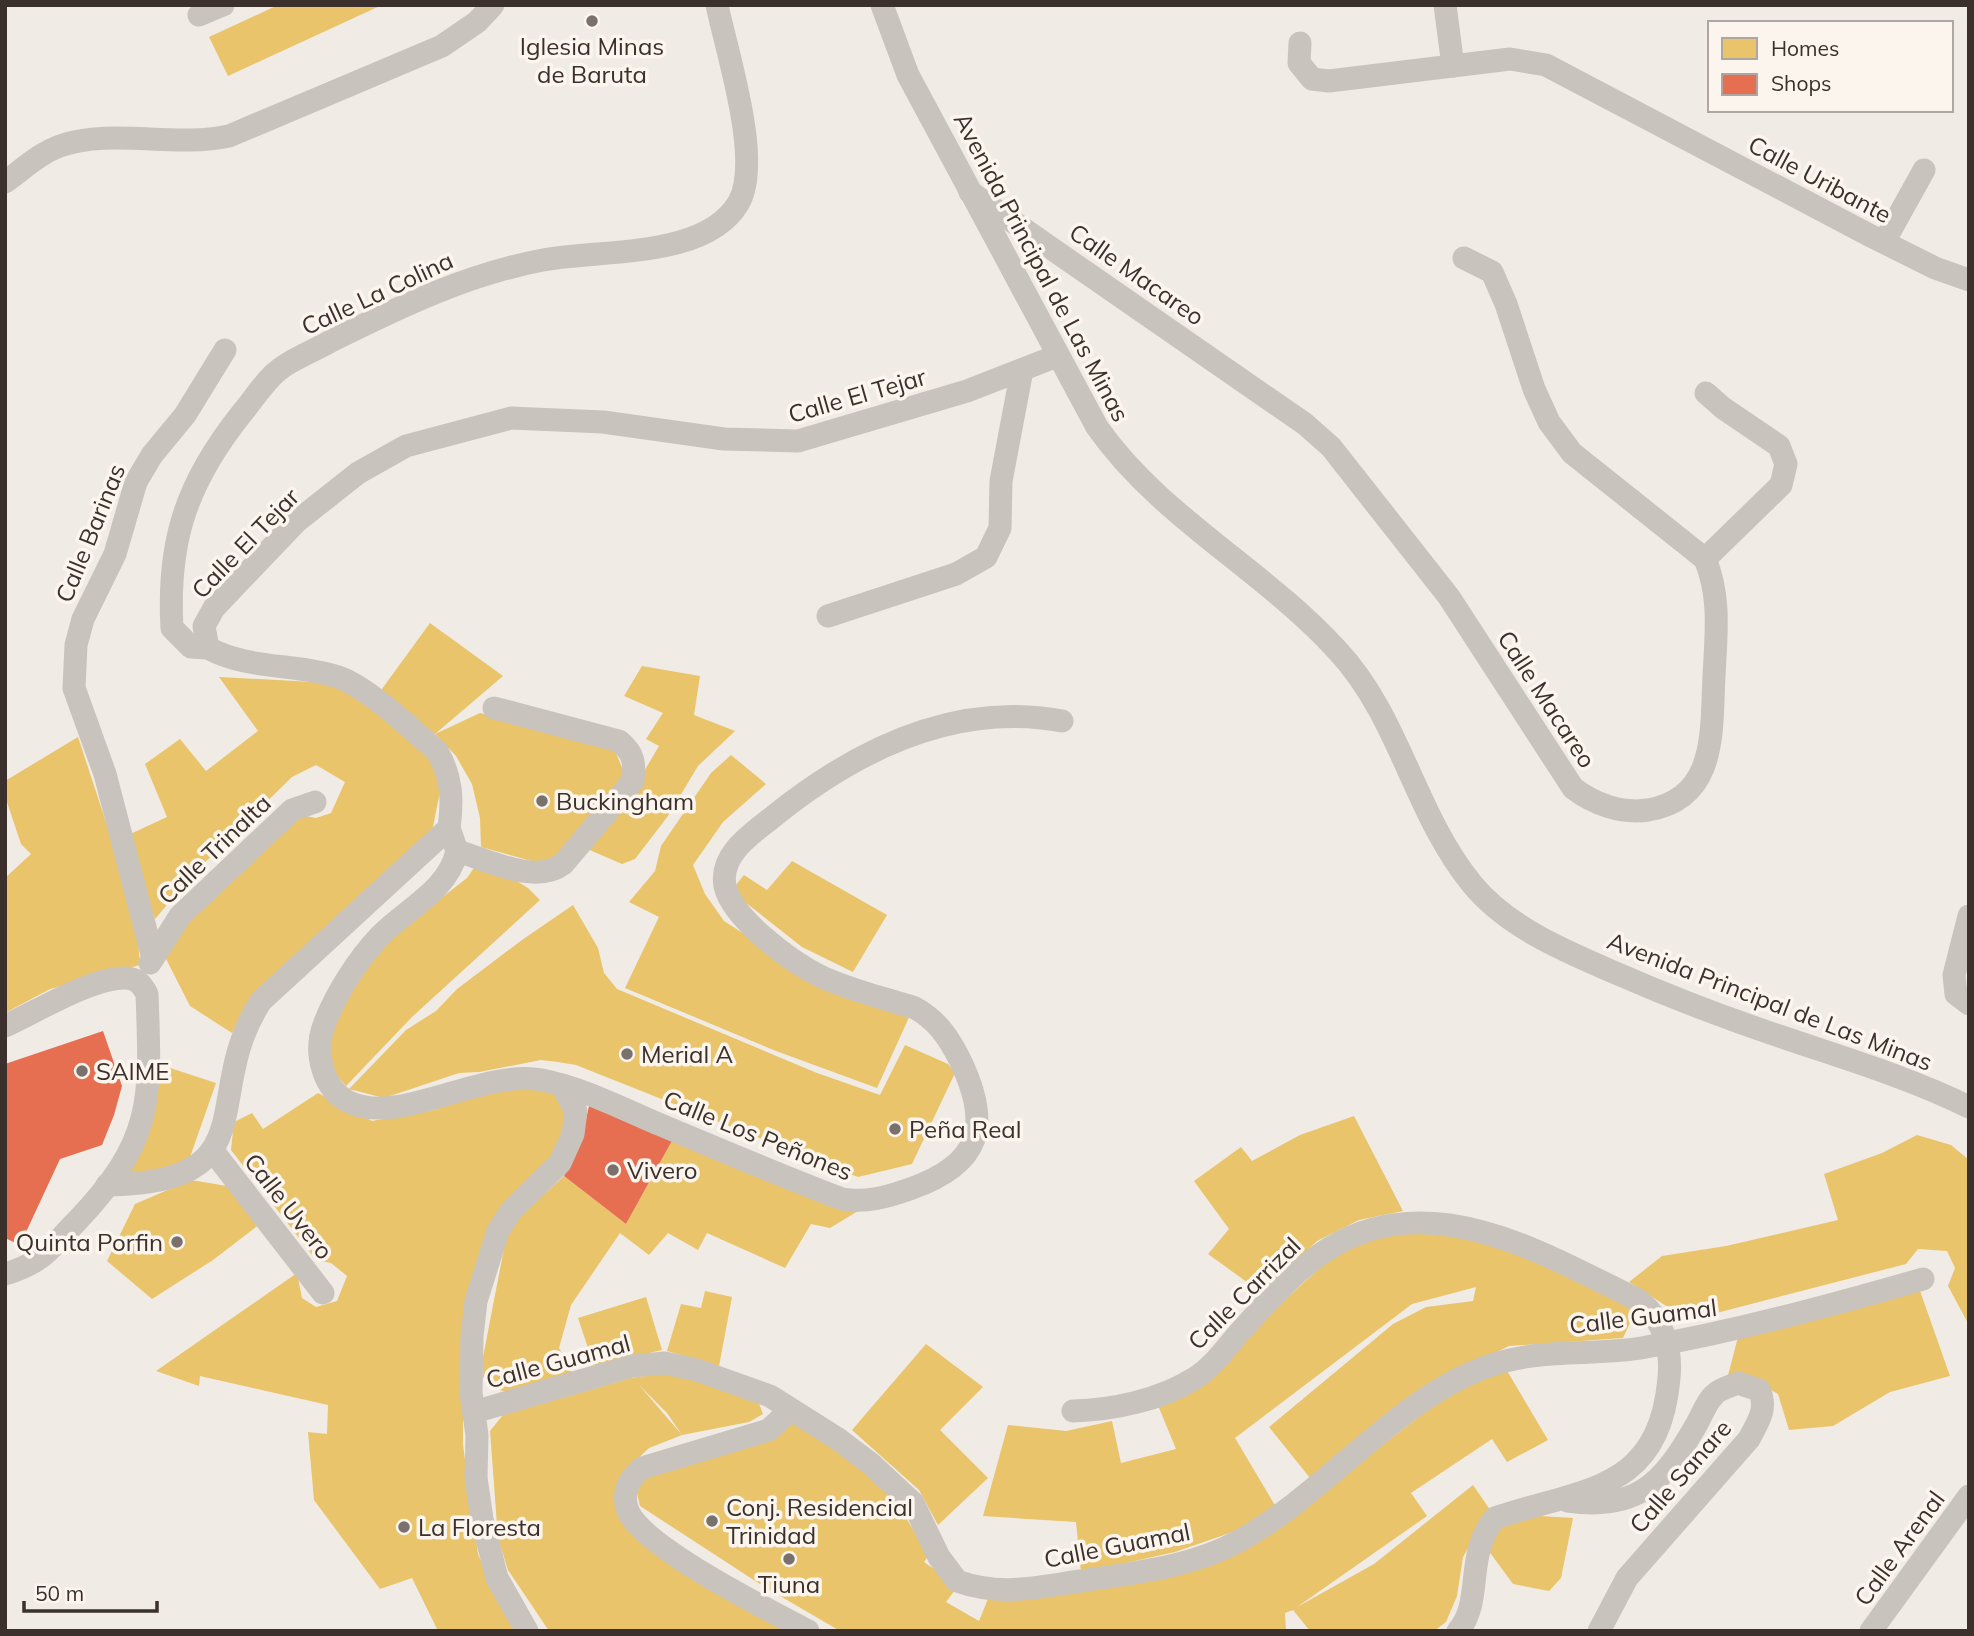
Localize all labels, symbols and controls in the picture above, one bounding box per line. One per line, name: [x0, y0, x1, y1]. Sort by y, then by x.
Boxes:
marker: Iglesia Minas de Baruta: [584, 13, 600, 29]
legend: [1708, 21, 1953, 112]
place label: Iglesia Minas de Baruta: [520, 31, 664, 89]
text: Homes: [1771, 35, 1839, 61]
text: Shops: [1771, 70, 1831, 96]
street label: Avenida Principal de Las Minas: [948, 107, 1136, 427]
street label: Calle Uribante: [1744, 129, 1896, 229]
street label: Calle Macareo: [1064, 216, 1210, 332]
street label: Calle La Colina: [296, 245, 458, 341]
street label: Calle El Tejar: [785, 361, 930, 429]
street label: Calle Barinas: [49, 459, 131, 607]
street label: Calle El Tejar: [185, 481, 305, 604]
street label: Calle Macareo: [1491, 625, 1603, 773]
place label: Buckingham: [556, 786, 694, 816]
street label: Calle Trinalta: [151, 788, 277, 910]
marker: Buckingham: [534, 793, 550, 809]
street label: Avenida Principal de Las Minas: [1603, 925, 1937, 1077]
place label: Merial A: [641, 1039, 733, 1069]
marker: Merial A: [619, 1046, 635, 1062]
place label: SAIME: [96, 1056, 169, 1086]
marker: SAIME: [74, 1063, 90, 1079]
street label: Calle Los Peñones: [659, 1083, 857, 1187]
place label: Peña Real: [909, 1114, 1021, 1144]
marker: Peña Real: [887, 1121, 903, 1137]
street label: Calle Uvero: [238, 1147, 340, 1265]
place label: Vivero: [627, 1155, 697, 1185]
marker: Vivero: [605, 1162, 621, 1178]
place label: Quinta Porfin: [16, 1227, 163, 1257]
street label: Calle Carrizal: [1181, 1230, 1307, 1356]
marker: Quinta Porfin: [169, 1234, 185, 1250]
street label: Calle Guamal: [1568, 1292, 1718, 1340]
street label: Calle Guamal: [483, 1327, 633, 1395]
street label: Calle Sanare: [1623, 1413, 1737, 1539]
street label: Calle Arenal: [1847, 1485, 1951, 1611]
place label: Conj. Residencial Trinidad: [726, 1492, 913, 1550]
place label: La Floresta: [418, 1512, 541, 1542]
marker: Conj. Residencial Trinidad: [704, 1513, 720, 1529]
street label: Calle Guamal: [1041, 1516, 1193, 1574]
marker: La Floresta: [396, 1519, 412, 1535]
marker: Tiuna: [781, 1551, 797, 1567]
place label: Tiuna: [758, 1569, 820, 1599]
scale bar: [24, 1570, 158, 1614]
text: 50 m: [35, 1580, 84, 1606]

